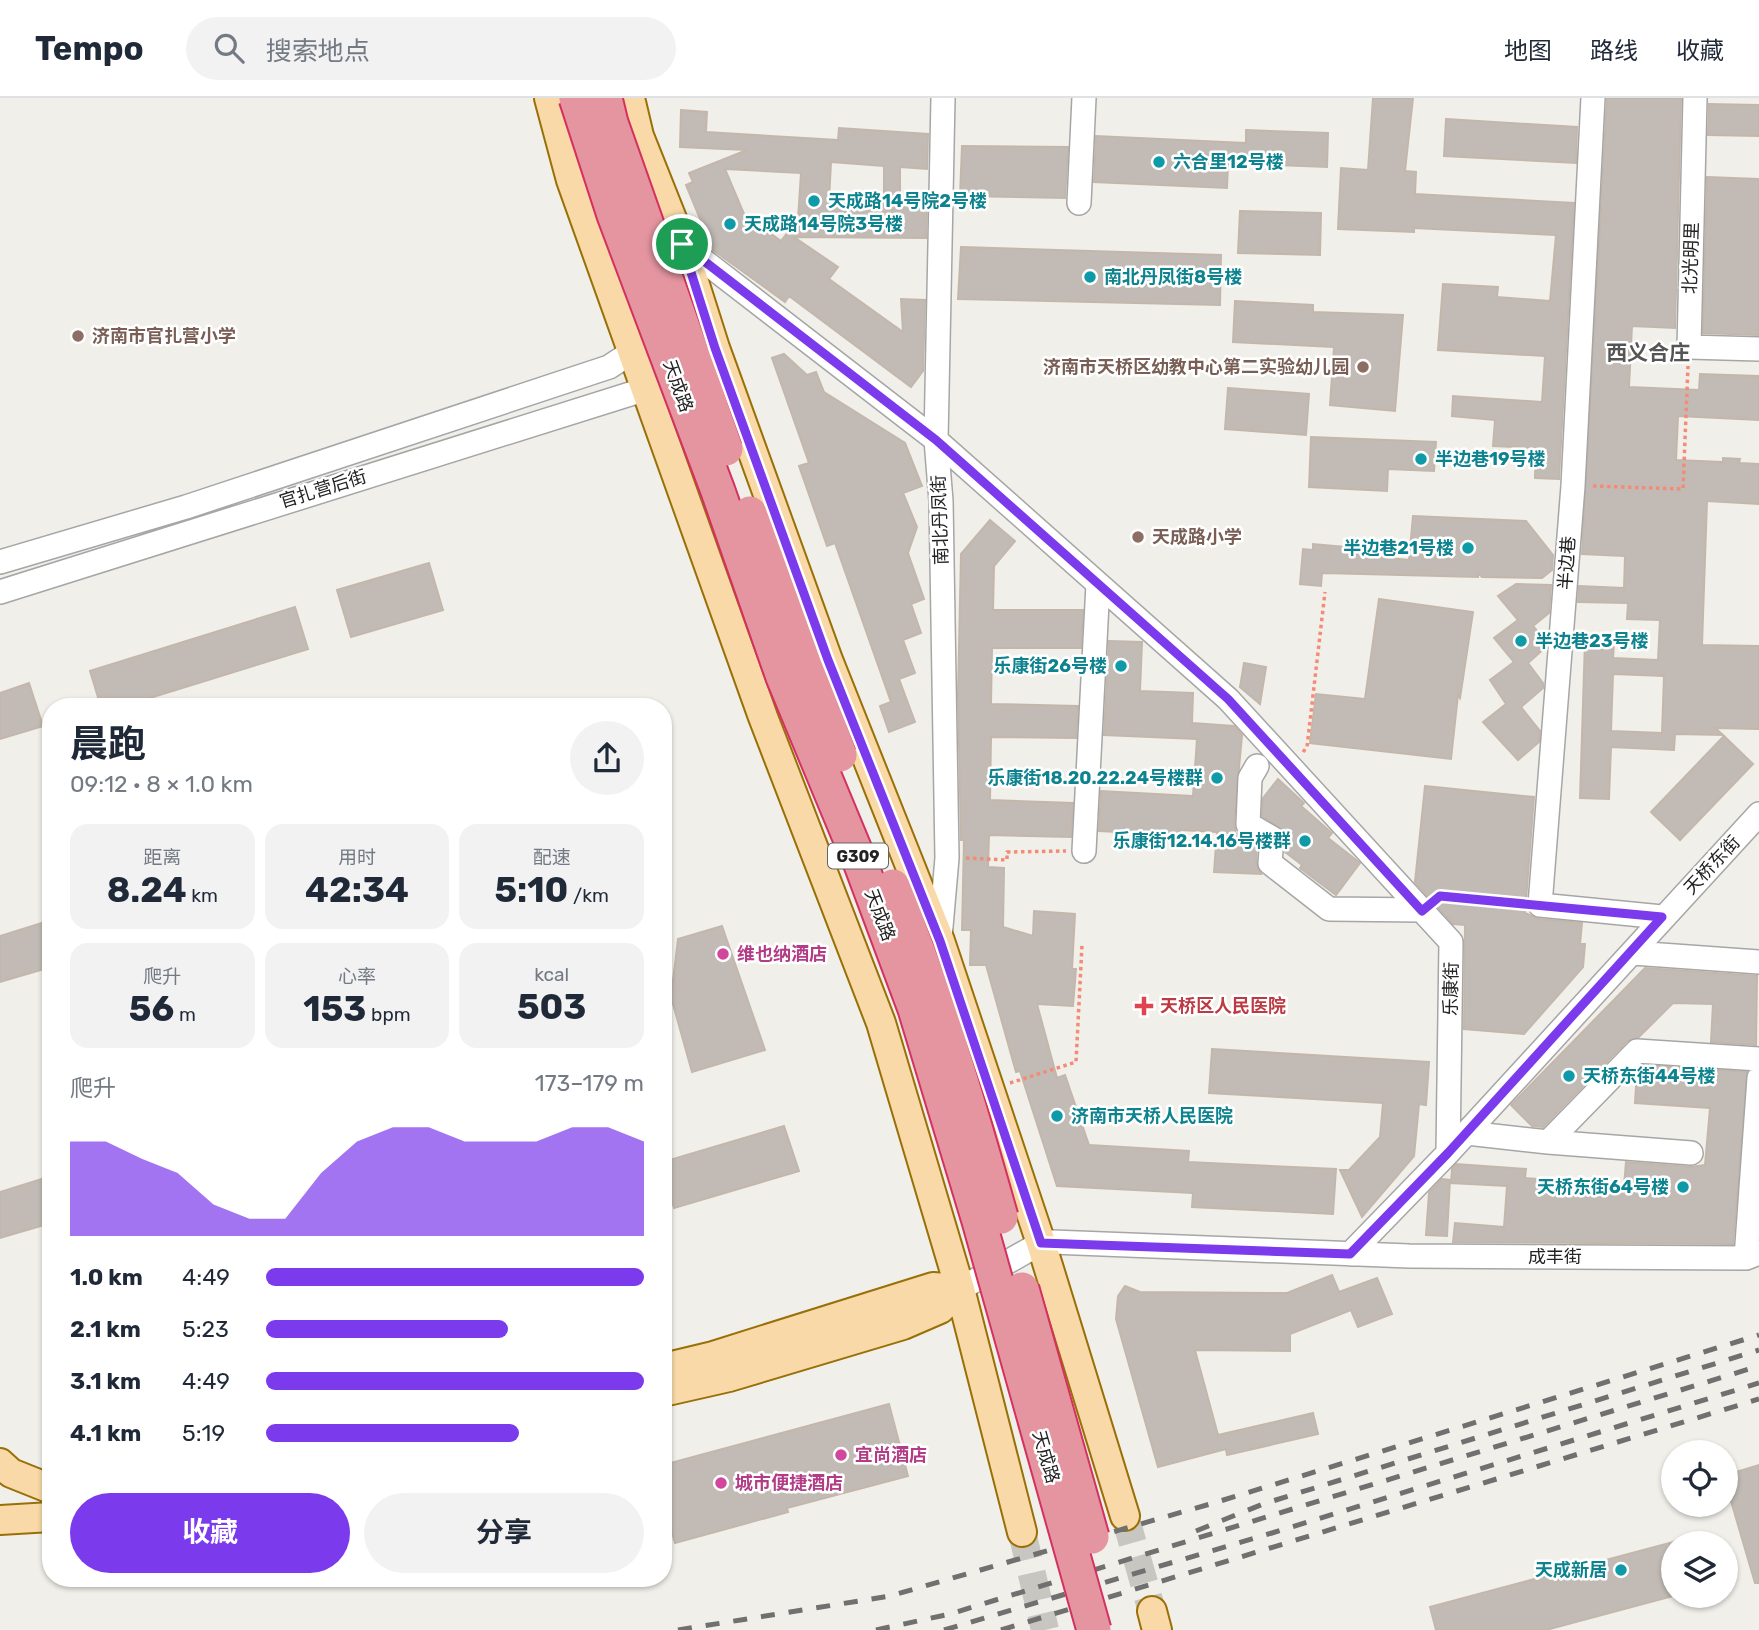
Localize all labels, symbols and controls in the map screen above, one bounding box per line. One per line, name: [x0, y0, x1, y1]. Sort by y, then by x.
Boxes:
search box: [186, 17, 676, 80]
text: Tempo: [35, 29, 144, 68]
icon: search: [210, 29, 248, 67]
text: 搜索地点: [266, 36, 370, 67]
text: 地图: [1504, 37, 1552, 65]
text: 路线: [1590, 37, 1638, 65]
text: 收藏: [1676, 37, 1724, 65]
place label: 六合里12号楼: [1173, 151, 1284, 173]
marker: 六合里12号楼: [1151, 154, 1167, 170]
place label: 天成路14号院2号楼: [828, 190, 987, 212]
marker: 天成路14号院2号楼: [806, 193, 822, 209]
place label: 天成路14号院3号楼: [744, 213, 903, 235]
pin: [652, 214, 712, 274]
marker: 天成路14号院3号楼: [722, 216, 738, 232]
street label: 北光明里: [1679, 222, 1703, 294]
icon: arrive: [663, 225, 701, 263]
place label: 南北丹凤街8号楼: [1104, 266, 1242, 288]
marker: 南北丹凤街8号楼: [1082, 269, 1098, 285]
place label: 济南市官扎营小学: [92, 325, 236, 347]
marker: 济南市官扎营小学: [70, 328, 86, 344]
district label: 西义合庄: [1606, 340, 1690, 365]
place label: 济南市天桥区幼教中心第二实验幼儿园: [1043, 356, 1349, 378]
street label: 天成路: [658, 357, 698, 415]
marker: 济南市天桥区幼教中心第二实验幼儿园: [1355, 359, 1371, 375]
place label: 半边巷19号楼: [1435, 448, 1545, 470]
marker: 半边巷19号楼: [1413, 451, 1429, 467]
street label: 官扎营后街: [277, 465, 369, 513]
street label: 南北丹凤街: [927, 475, 953, 565]
place label: 天成路小学: [1152, 526, 1242, 548]
marker: 天成路小学: [1130, 529, 1146, 545]
street label: 半边巷: [1554, 535, 1580, 591]
place label: 半边巷21号楼: [1343, 537, 1454, 559]
marker: 半边巷21号楼: [1460, 540, 1476, 556]
place label: 半边巷23号楼: [1535, 630, 1649, 652]
marker: 半边巷23号楼: [1513, 633, 1529, 649]
place label: 乐康街26号楼: [994, 655, 1107, 677]
marker: 乐康街26号楼: [1113, 658, 1129, 674]
text: 晨跑: [70, 721, 146, 767]
button: share: [570, 721, 644, 795]
place label: 乐康街18.20.22.24号楼群: [987, 767, 1203, 789]
text: 09:12 · 8 × 1.0 km: [70, 770, 253, 798]
marker: 乐康街18.20.22.24号楼群: [1209, 770, 1225, 786]
place label: 乐康街12.14.16号楼群: [1113, 830, 1291, 852]
street label: 天桥东街: [1679, 831, 1745, 899]
marker: 乐康街12.14.16号楼群: [1297, 833, 1313, 849]
road number: G309: [828, 844, 888, 869]
text: 距离: [143, 846, 181, 869]
text: 用时: [338, 846, 376, 869]
text: 配速: [533, 846, 571, 869]
text: 8.24: [107, 869, 187, 911]
text: 42:34: [305, 869, 409, 911]
text: 5:10: [494, 869, 568, 911]
text: km: [187, 884, 218, 907]
text: /km: [568, 884, 609, 907]
street label: 天成路: [860, 886, 900, 944]
place label: 维也纳酒店: [737, 943, 827, 965]
marker: 维也纳酒店: [715, 946, 731, 962]
street label: 乐康街: [1440, 962, 1462, 1016]
text: kcal: [534, 963, 569, 986]
text: 爬升: [143, 965, 181, 988]
text: 心率: [338, 965, 376, 988]
text: 503: [517, 986, 586, 1028]
text: 56: [129, 988, 174, 1030]
text: 153: [303, 988, 366, 1030]
place label: 天桥区人民医院: [1160, 995, 1286, 1017]
marker: 天桥区人民医院: [1134, 996, 1154, 1016]
text: m: [174, 1003, 196, 1026]
text: bpm: [366, 1003, 411, 1026]
place label: 天桥东街44号楼: [1583, 1065, 1716, 1087]
marker: 天桥东街44号楼: [1561, 1068, 1577, 1084]
text: 173–179 m: [535, 1069, 644, 1097]
text: 爬升: [70, 1074, 116, 1102]
place label: 济南市天桥人民医院: [1071, 1105, 1233, 1127]
marker: 济南市天桥人民医院: [1049, 1108, 1065, 1124]
place label: 天桥东街64号楼: [1537, 1176, 1669, 1198]
marker: 天桥东街64号楼: [1675, 1179, 1691, 1195]
street label: 成丰街: [1528, 1246, 1582, 1268]
text: 1.0 km: [70, 1263, 143, 1291]
text: 4:49: [182, 1263, 230, 1291]
text: 2.1 km: [70, 1315, 141, 1343]
text: 5:23: [182, 1315, 229, 1343]
text: 3.1 km: [70, 1367, 141, 1395]
text: 4:49: [182, 1367, 230, 1395]
text: 4.1 km: [70, 1419, 141, 1447]
text: 5:19: [182, 1419, 225, 1447]
street label: 天成路: [1028, 1428, 1064, 1486]
map controls: [1661, 1440, 1738, 1608]
button: locate: [1661, 1440, 1738, 1517]
place label: 宜尚酒店: [855, 1444, 927, 1466]
marker: 宜尚酒店: [833, 1447, 849, 1463]
place label: 城市便捷酒店: [735, 1472, 843, 1494]
marker: 城市便捷酒店: [713, 1475, 729, 1491]
button: 收藏: [70, 1493, 350, 1573]
button: 分享: [364, 1493, 644, 1573]
button: layers: [1661, 1531, 1738, 1608]
place label: 天成新居: [1535, 1559, 1607, 1581]
marker: 天成新居: [1613, 1562, 1629, 1578]

